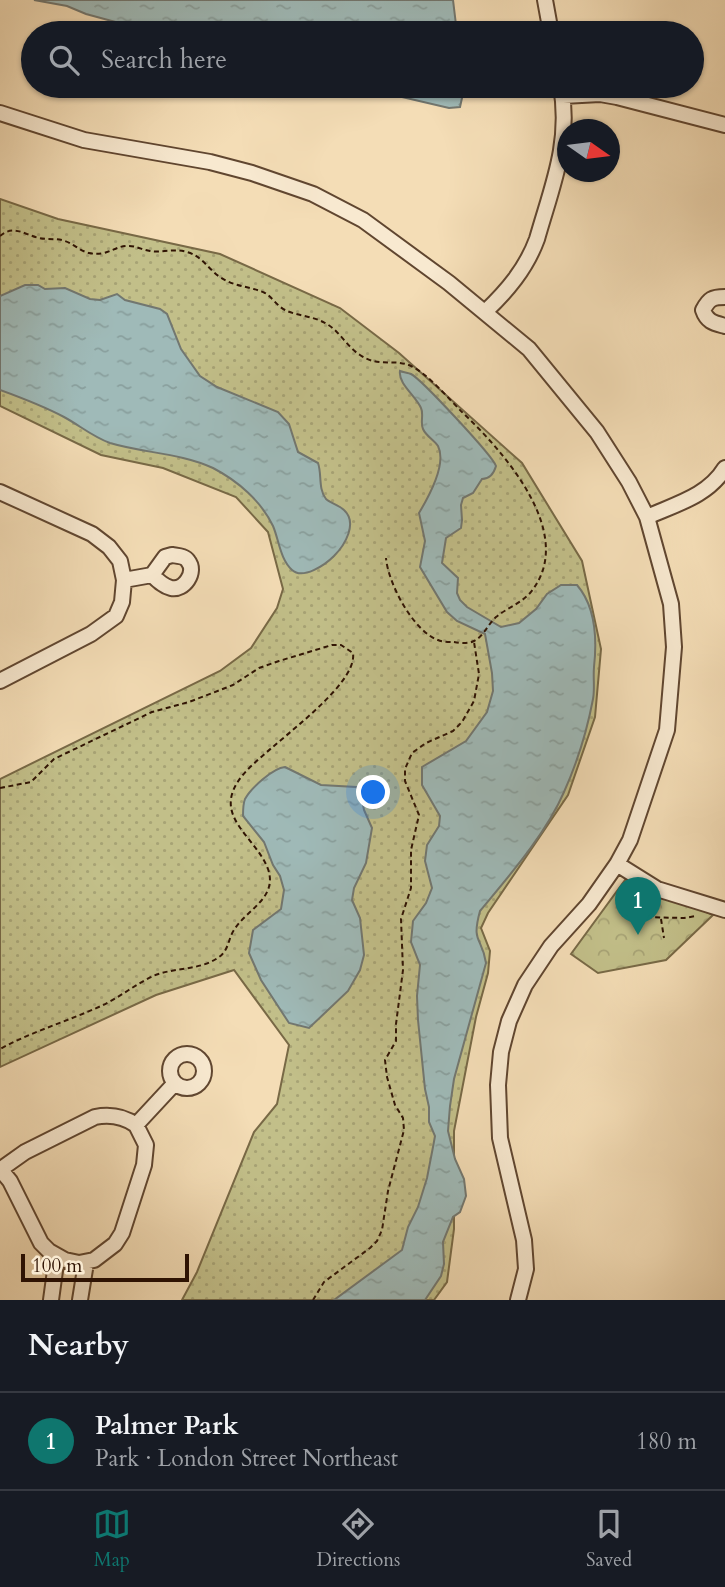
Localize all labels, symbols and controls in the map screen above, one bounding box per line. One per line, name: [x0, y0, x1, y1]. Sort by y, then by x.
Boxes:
search box: [21, 21, 704, 98]
icon: search: [45, 41, 83, 79]
text: Search here: [101, 42, 227, 77]
north arrow: [557, 119, 620, 182]
your location: [356, 775, 390, 809]
pin: 1: [615, 877, 661, 935]
scale bar: [21, 1251, 189, 1283]
text: 100 m: [32, 1253, 82, 1279]
text: Nearby: [28, 1325, 129, 1366]
text: Palmer Park: [95, 1408, 239, 1443]
text: 1: [45, 1426, 57, 1457]
text: 180 m: [636, 1426, 697, 1457]
text: Park · London Street Northeast: [95, 1443, 398, 1474]
tab: Map: [93, 1505, 131, 1573]
tab: Directions: [317, 1505, 400, 1573]
tab: Saved: [586, 1505, 632, 1573]

